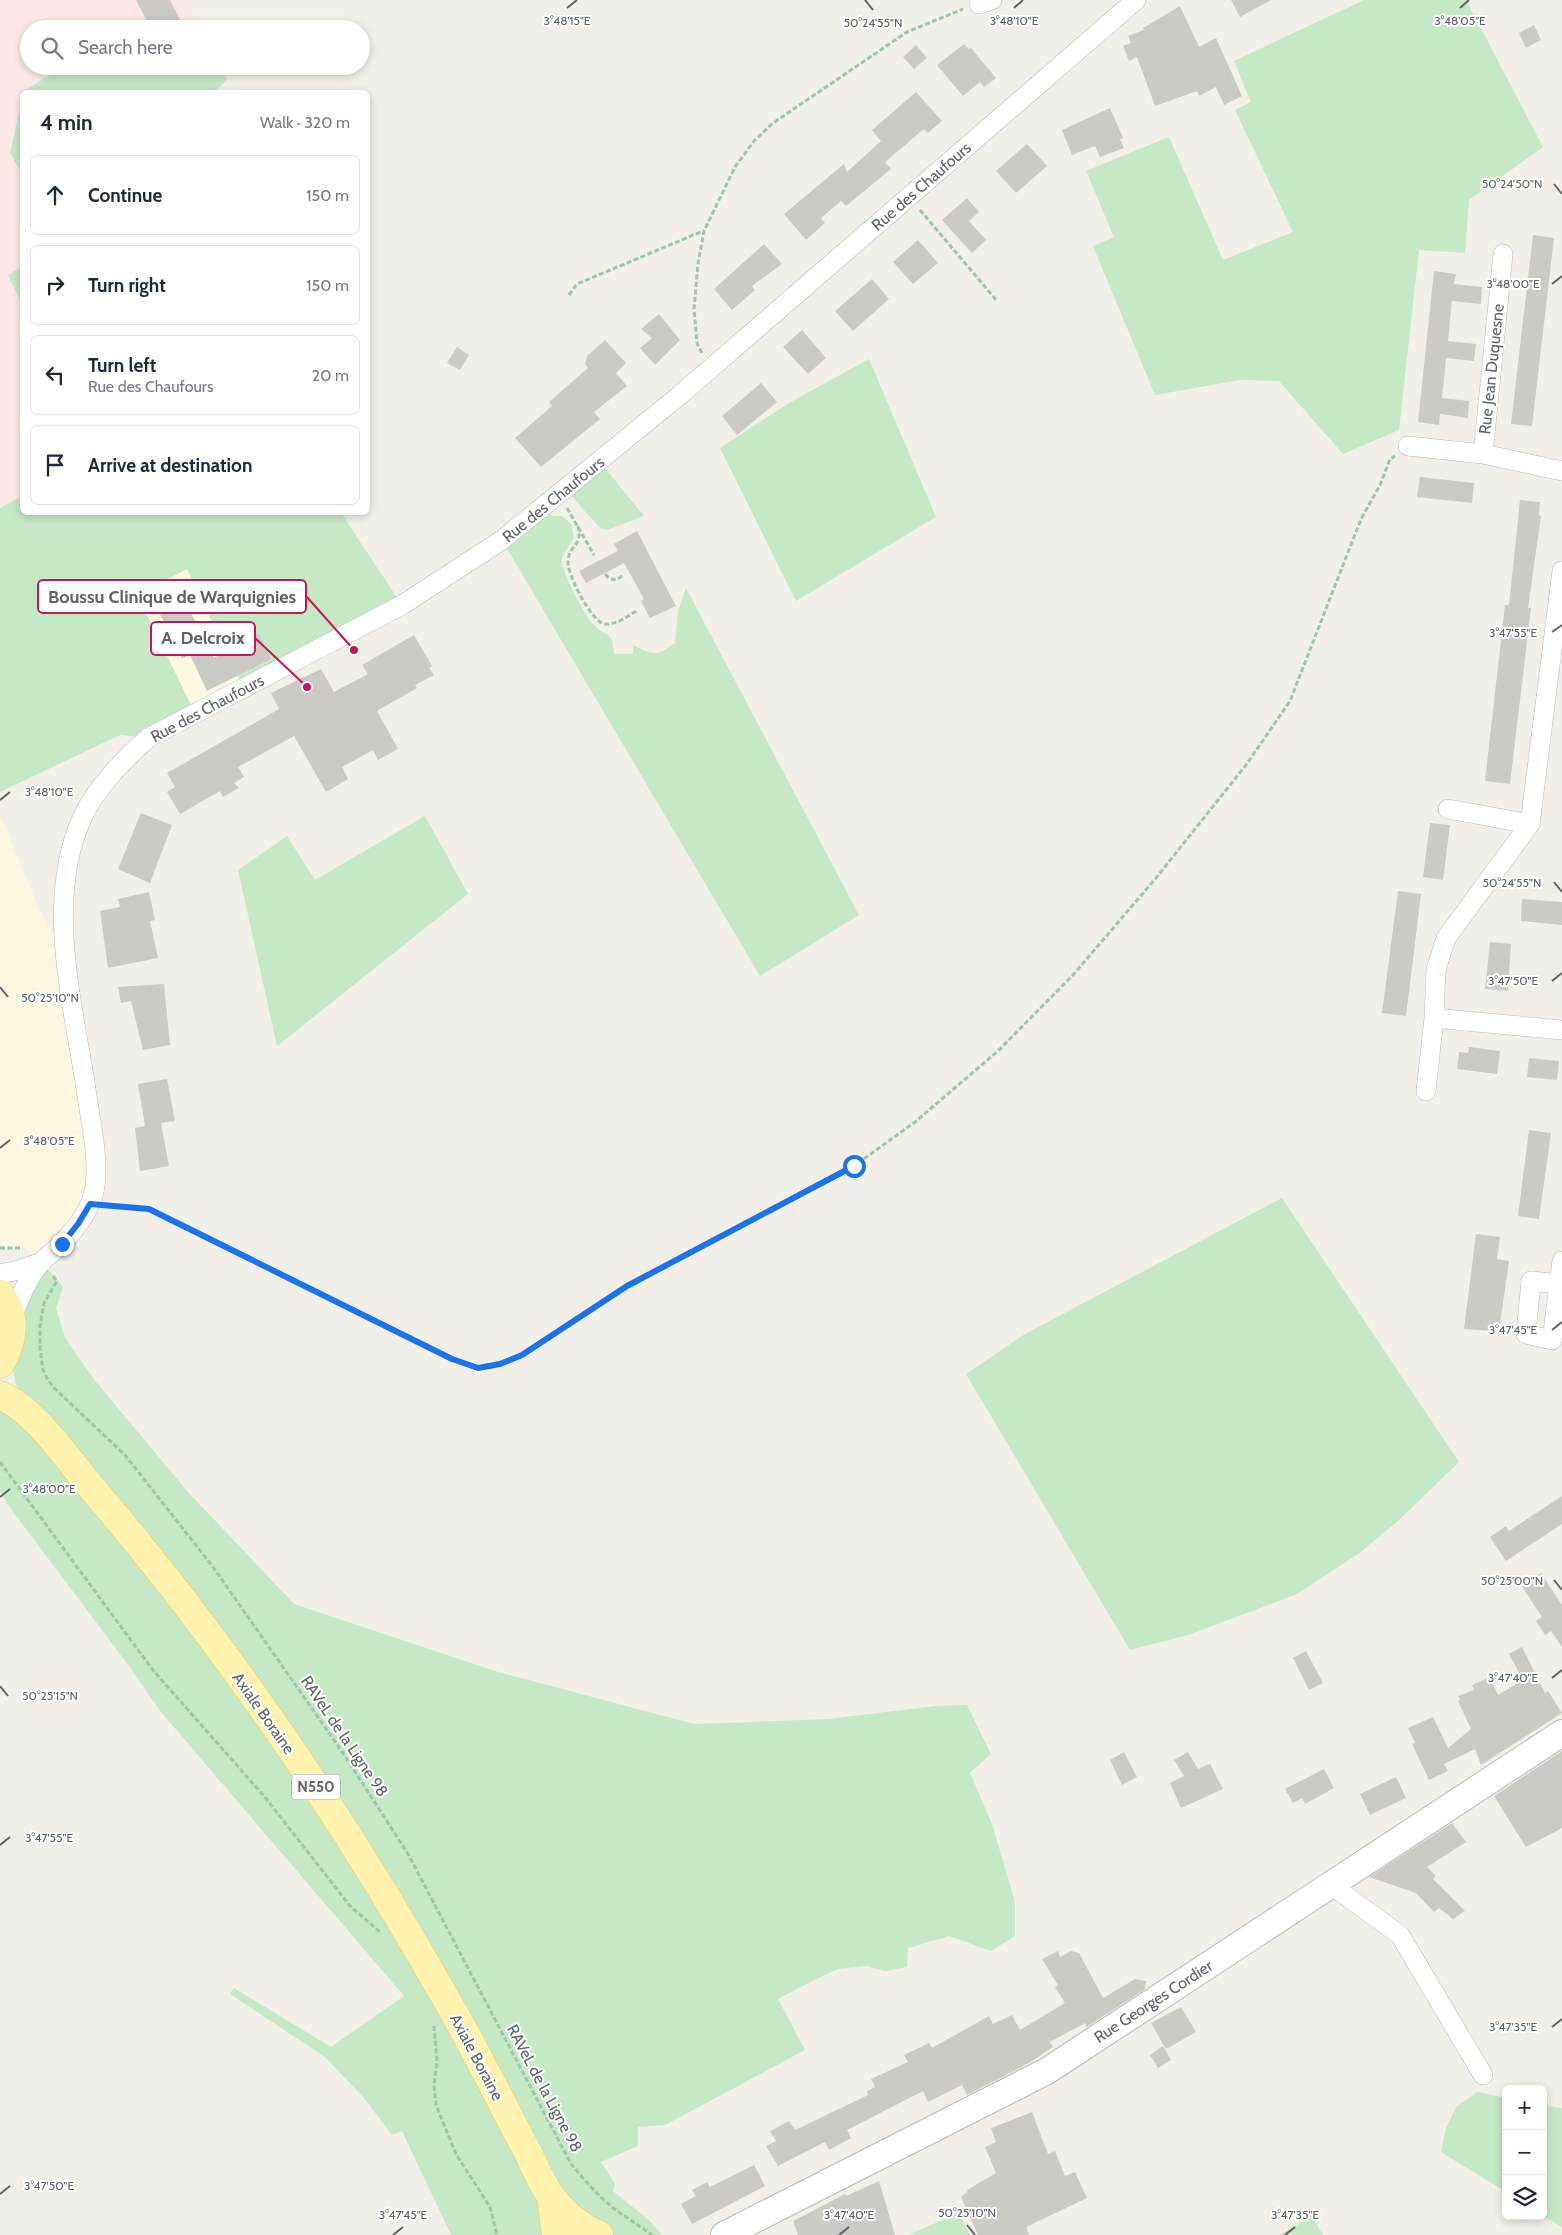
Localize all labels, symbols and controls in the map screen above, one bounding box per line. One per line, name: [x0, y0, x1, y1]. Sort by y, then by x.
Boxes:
text: 3°48'15"E: [544, 13, 591, 28]
text: 3°48'10"E: [990, 13, 1039, 28]
text: 3°48'05"E: [1434, 13, 1486, 28]
text: 50°24'55"N: [844, 15, 902, 30]
search box: [20, 20, 370, 75]
icon: search: [38, 34, 66, 62]
text: Search here: [78, 36, 172, 59]
text: 4 min: [40, 110, 93, 135]
text: Walk · 320 m: [260, 113, 350, 132]
street label: Rue des Chaufours: [868, 138, 975, 235]
text: 50°24'50"N: [1482, 176, 1542, 191]
icon: ahead: [41, 181, 69, 209]
text: Continue: [88, 184, 162, 207]
text: 150 m: [306, 186, 349, 205]
icon: right: [41, 271, 69, 299]
text: Turn right: [88, 274, 166, 297]
text: 150 m: [306, 276, 349, 295]
text: 3°48'00"E: [1486, 276, 1540, 291]
street label: Rue Jean Duquesne: [1475, 303, 1508, 435]
text: Turn left: [88, 354, 156, 377]
icon: left: [41, 361, 69, 389]
text: 20 m: [312, 366, 349, 385]
text: Rue des Chaufours: [88, 377, 214, 396]
icon: arrive: [41, 451, 69, 479]
street label: Rue des Chaufours: [499, 452, 608, 546]
text: Arrive at destination: [88, 454, 252, 477]
callout: Boussu Clinique de Warquignies: [38, 580, 306, 613]
text: Boussu Clinique de Warquignies: [48, 586, 297, 608]
callout: A. Delcroix: [151, 622, 255, 655]
text: 3°47'55"E: [1489, 625, 1537, 640]
text: A. Delcroix: [161, 627, 245, 649]
street label: Rue des Chaufours: [147, 670, 267, 746]
text: 3°48'10"E: [25, 784, 74, 799]
text: 50°24'55"N: [1483, 875, 1541, 890]
text: 3°47'50"E: [1488, 973, 1538, 988]
text: 50°25'10"N: [21, 990, 79, 1005]
text: 3°48'05"E: [23, 1133, 75, 1148]
route start: [843, 1155, 866, 1178]
route end: [51, 1233, 74, 1256]
text: 3°47'45"E: [1489, 1322, 1538, 1337]
text: 3°48'00"E: [22, 1481, 76, 1496]
text: 50°25'00"N: [1481, 1573, 1543, 1588]
street label: Axiale Boraine: [228, 1669, 299, 1758]
text: 3°47'40"E: [1488, 1670, 1538, 1685]
street label: RAVeL de la Ligne 98: [297, 1672, 392, 1800]
text: 50°25'15"N: [22, 1688, 78, 1703]
road number: N550: [292, 1774, 340, 1800]
text: 3°47'55"E: [25, 1830, 73, 1845]
street label: Rue Georges Cordier: [1090, 1956, 1217, 2047]
street label: Axiale Boraine: [446, 2011, 507, 2104]
text: 3°47'35"E: [1489, 2019, 1537, 2034]
street label: RAVeL de la Ligne 98: [503, 2021, 586, 2155]
map controls: [1502, 2085, 1547, 2220]
button: +: [1502, 2085, 1547, 2130]
button: −: [1502, 2130, 1547, 2175]
button: layers: [1502, 2175, 1547, 2220]
text: 3°47'50"E: [24, 2178, 74, 2193]
text: 50°25'10"N: [938, 2205, 996, 2220]
text: 3°47'45"E: [379, 2207, 428, 2222]
text: 3°47'40"E: [824, 2207, 874, 2222]
text: 3°47'35"E: [1271, 2207, 1319, 2222]

